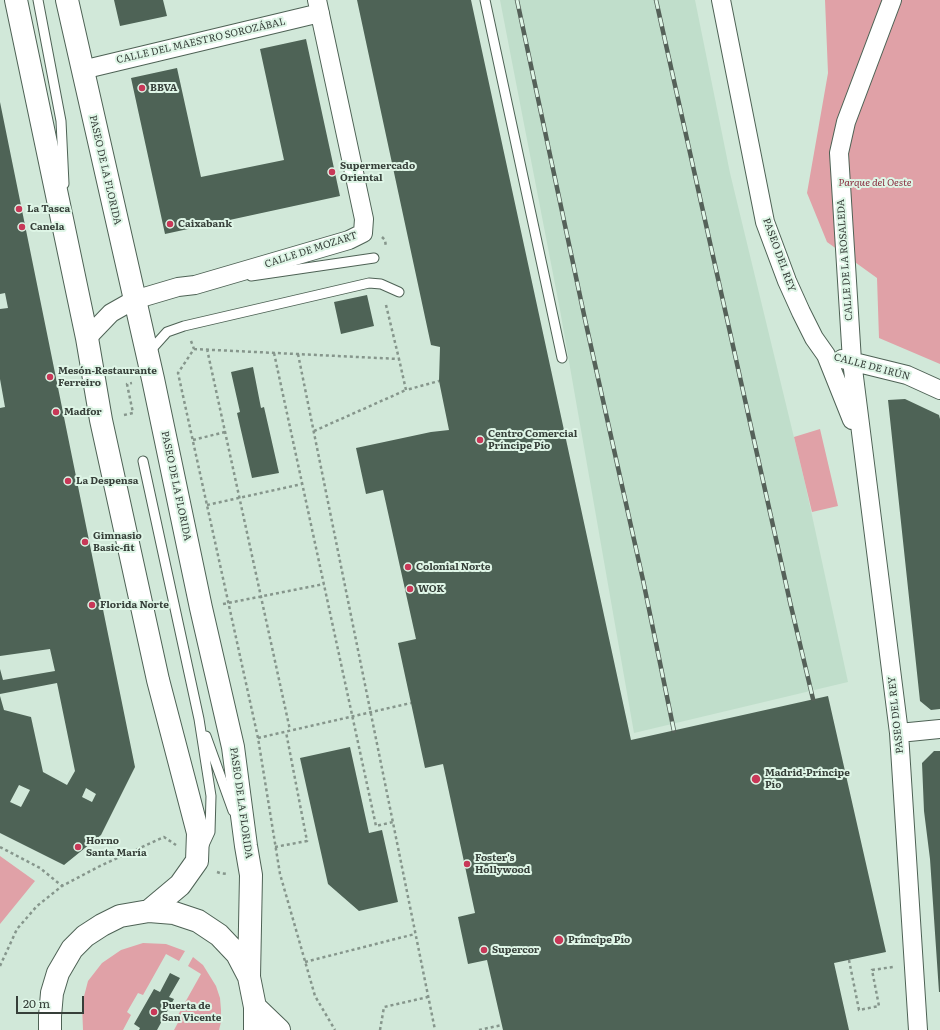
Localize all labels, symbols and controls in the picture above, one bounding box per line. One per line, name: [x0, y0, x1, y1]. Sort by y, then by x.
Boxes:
street label: CALLE DEL MAESTRO SOROZÁBAL: [115, 16, 287, 66]
place label: BBVA: [150, 82, 177, 94]
marker: BBVA: [137, 83, 147, 93]
street label: PASEO DE LA FLORIDA: [87, 114, 123, 226]
place label: Supermercado Oriental: [340, 160, 415, 184]
marker: Supermercado Oriental: [327, 167, 337, 177]
park label: Parque del Oeste: [838, 177, 912, 189]
street label: CALLE DE LA ROSALEDA: [835, 199, 855, 321]
place label: La Tasca: [27, 203, 70, 215]
marker: La Tasca: [14, 204, 24, 214]
street label: PASEO DEL REY: [760, 216, 798, 294]
place label: Caixabank: [178, 218, 232, 230]
marker: Caixabank: [165, 219, 175, 229]
place label: Canela: [30, 221, 65, 233]
marker: Canela: [17, 222, 27, 232]
street label: CALLE DE MOZART: [263, 229, 359, 271]
street label: CALLE DE IRÚN: [833, 351, 911, 383]
place label: Mesón-Restaurante Ferreiro: [58, 365, 157, 388]
marker: Mesón-Restaurante Ferreiro: [45, 372, 55, 382]
place label: Madfor: [64, 406, 102, 418]
marker: Madfor: [51, 407, 61, 417]
place label: Centro Comercial Príncipe Pío: [488, 428, 577, 452]
street label: PASEO DE LA FLORIDA: [158, 430, 194, 542]
marker: Centro Comercial Príncipe Pío: [475, 435, 485, 445]
place label: La Despensa: [76, 475, 138, 487]
marker: La Despensa: [63, 476, 73, 486]
place label: Gimnasio Basic-fit: [93, 530, 142, 554]
marker: Gimnasio Basic-fit: [80, 537, 90, 547]
place label: Colonial Norte: [416, 561, 490, 573]
marker: Colonial Norte: [403, 562, 413, 572]
place label: WOK: [418, 583, 444, 595]
marker: WOK: [405, 584, 415, 594]
place label: Florida Norte: [100, 599, 169, 611]
marker: Florida Norte: [87, 600, 97, 610]
street label: PASEO DEL REY: [886, 676, 906, 754]
street label: PASEO DE LA FLORIDA: [227, 747, 255, 859]
place label: Madrid-Príncipe Pío: [765, 767, 850, 790]
marker: Madrid-Príncipe Pío: [750, 773, 762, 785]
place label: Horno Santa María: [86, 835, 147, 858]
marker: Horno Santa María: [73, 842, 83, 852]
place label: Foster's Hollywood: [475, 852, 530, 876]
marker: Foster's Hollywood: [462, 859, 472, 869]
marker: Príncipe Pío: [553, 934, 565, 946]
place label: Príncipe Pío: [568, 934, 630, 946]
place label: Supercor: [492, 944, 539, 956]
marker: Supercor: [479, 945, 489, 955]
scale bar: [18, 988, 86, 1014]
text: 20 m: [23, 994, 50, 1012]
place label: Puerta de San Vicente: [162, 1000, 221, 1024]
marker: Puerta de San Vicente: [149, 1007, 159, 1017]

